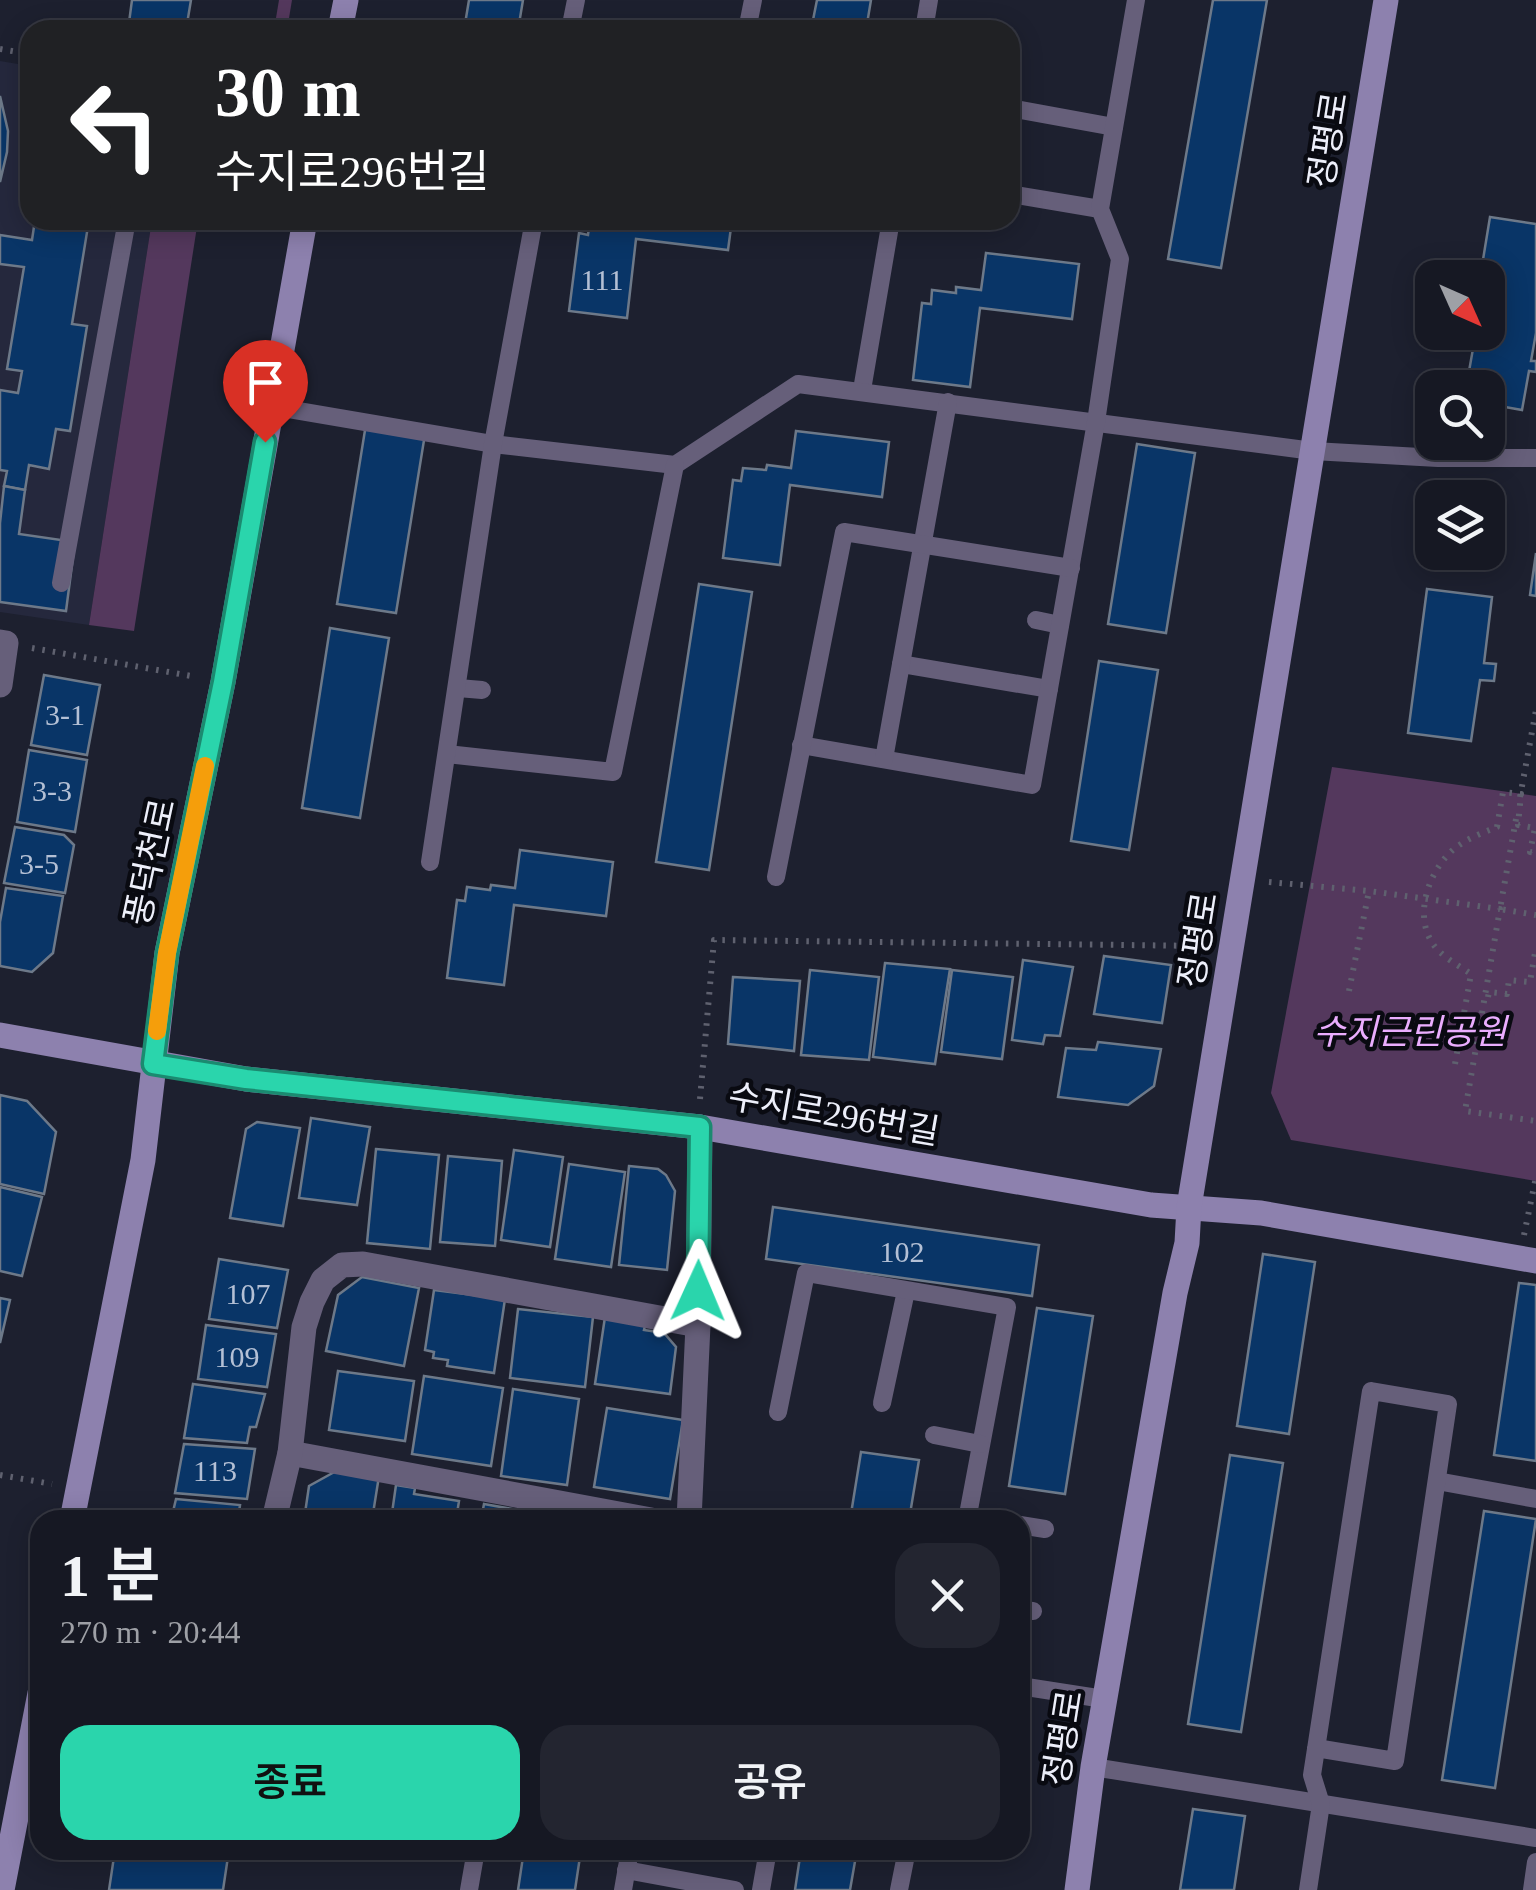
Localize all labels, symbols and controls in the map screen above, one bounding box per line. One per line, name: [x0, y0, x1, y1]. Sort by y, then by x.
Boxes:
text: 30 m: [215, 54, 361, 131]
icon: left: [50, 60, 180, 190]
street label: 정평로: [1302, 89, 1355, 191]
text: 수지로296번길: [215, 147, 490, 197]
north arrow: [1415, 260, 1505, 350]
map controls: [1415, 260, 1505, 570]
house number: 111: [581, 263, 623, 296]
pin: [223, 340, 308, 443]
icon: arrive: [238, 355, 293, 410]
button: search: [1415, 370, 1505, 460]
button: layers: [1415, 480, 1505, 570]
house number: 3-1: [45, 698, 85, 731]
house number: 3-3: [32, 774, 72, 807]
street label: 풍덕천로: [118, 795, 183, 929]
house number: 3-5: [19, 847, 59, 880]
street label: 정평로: [1172, 889, 1225, 991]
park label: 수지근린공원: [1313, 1013, 1509, 1052]
street label: 수지로296번길: [725, 1077, 942, 1152]
house number: 102: [880, 1235, 925, 1268]
position arrow: [646, 1239, 750, 1343]
house number: 107: [226, 1277, 271, 1310]
house number: 109: [215, 1340, 260, 1373]
house number: 113: [193, 1454, 237, 1487]
text: 1 분: [60, 1543, 160, 1609]
button: close: [895, 1543, 1000, 1648]
text: 270 m · 20:44: [60, 1614, 240, 1650]
street label: 정평로: [1037, 1687, 1090, 1789]
button: 종료: [60, 1725, 520, 1840]
button: 공유: [540, 1725, 1000, 1840]

